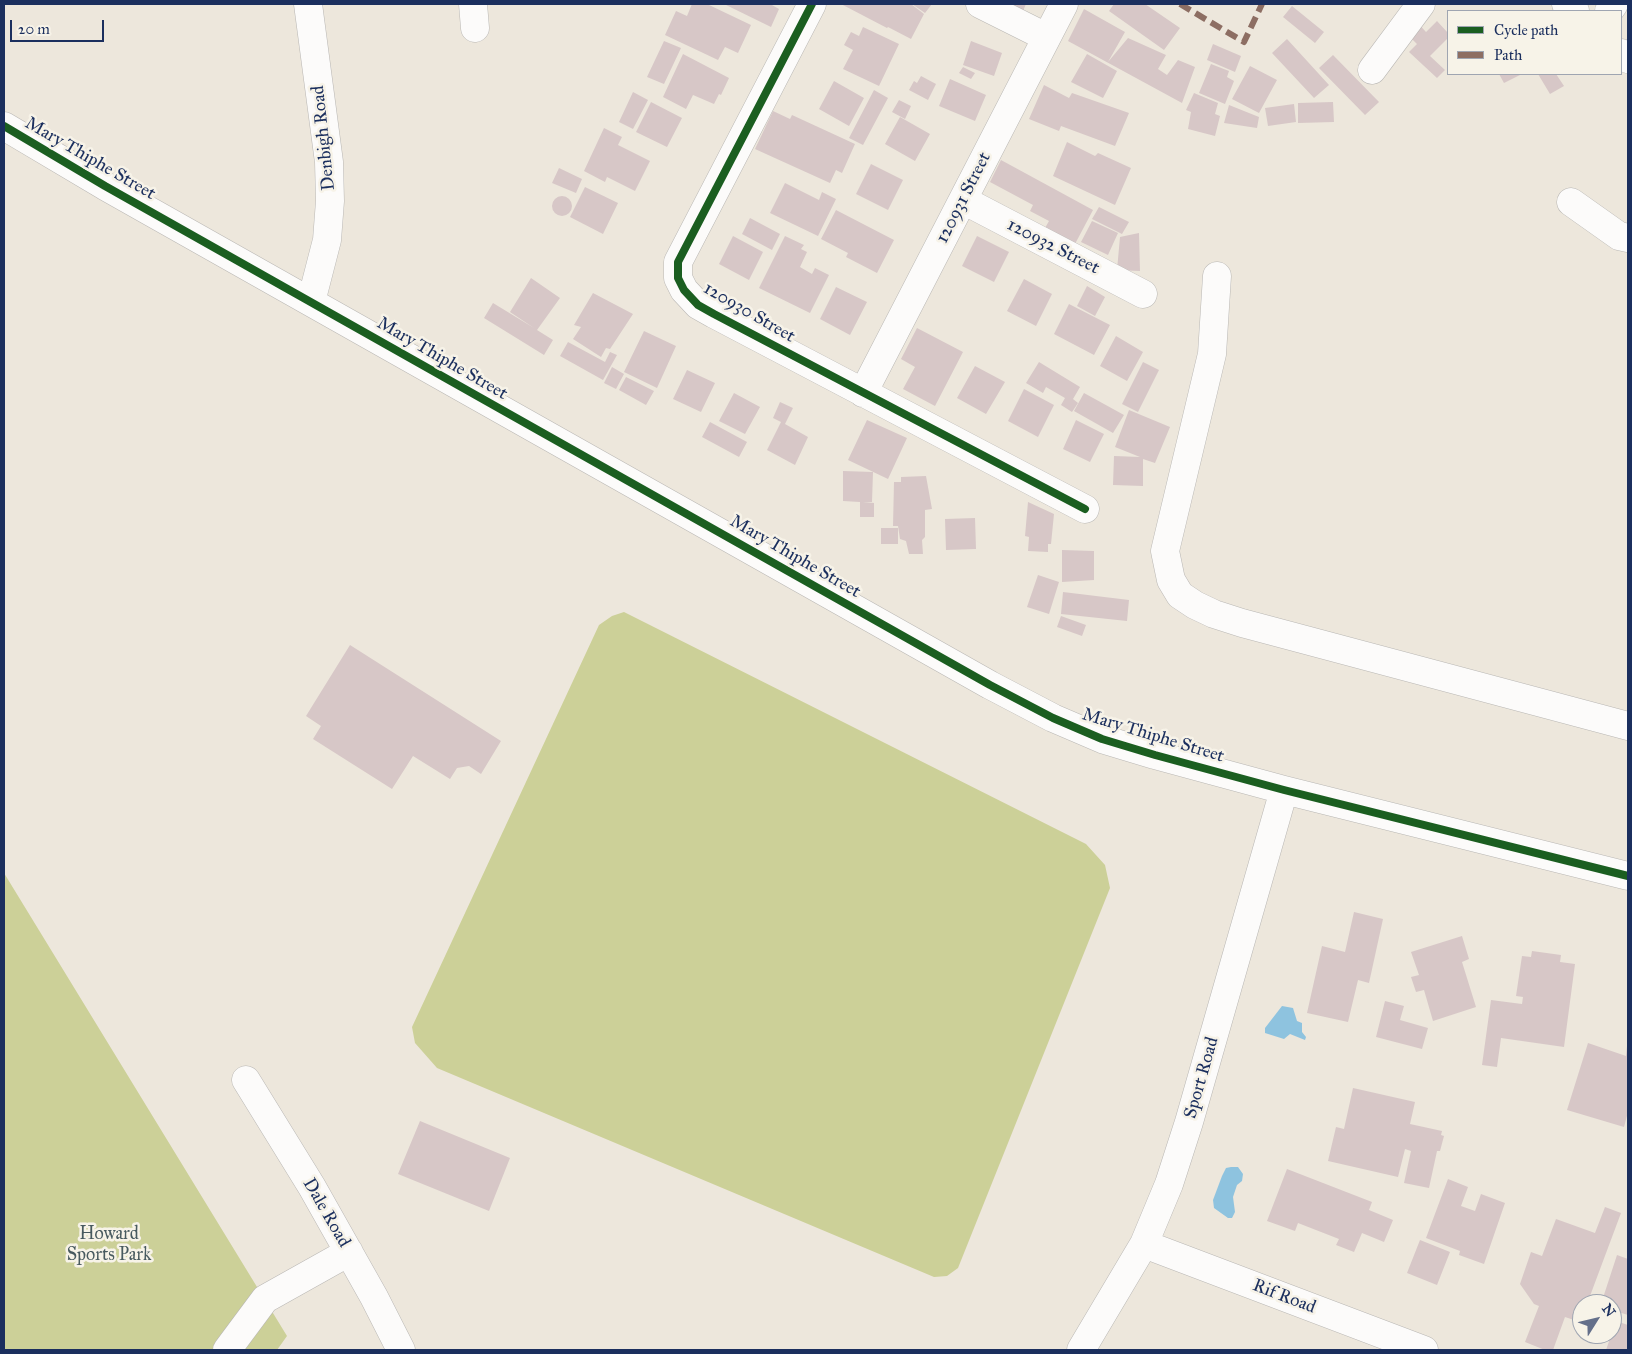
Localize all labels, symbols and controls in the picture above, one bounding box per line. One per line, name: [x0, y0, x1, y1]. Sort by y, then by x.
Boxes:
scale bar: [12, 10, 106, 42]
legend: [1447, 10, 1622, 75]
text: 20 m: [18, 20, 50, 38]
text: Cycle path: [1494, 21, 1558, 39]
text: Path: [1494, 46, 1522, 64]
street label: Denbigh Road: [308, 84, 340, 192]
street label: Mary Thiphe Street: [21, 113, 159, 205]
street label: 120931 Street: [932, 149, 996, 247]
street label: 120932 Street: [1003, 214, 1103, 280]
street label: 120930 Street: [699, 278, 799, 348]
street label: Mary Thiphe Street: [373, 313, 511, 405]
street label: Mary Thiphe Street: [726, 511, 864, 603]
street label: Mary Thiphe Street: [1079, 704, 1227, 768]
street label: Sport Road: [1180, 1035, 1224, 1121]
street label: Dale Road: [298, 1175, 354, 1251]
park label: Howard Sports Park: [67, 1224, 151, 1266]
street label: Rif Road: [1249, 1275, 1319, 1319]
north arrow: [1572, 1294, 1622, 1344]
text: N: [1598, 1301, 1619, 1320]

